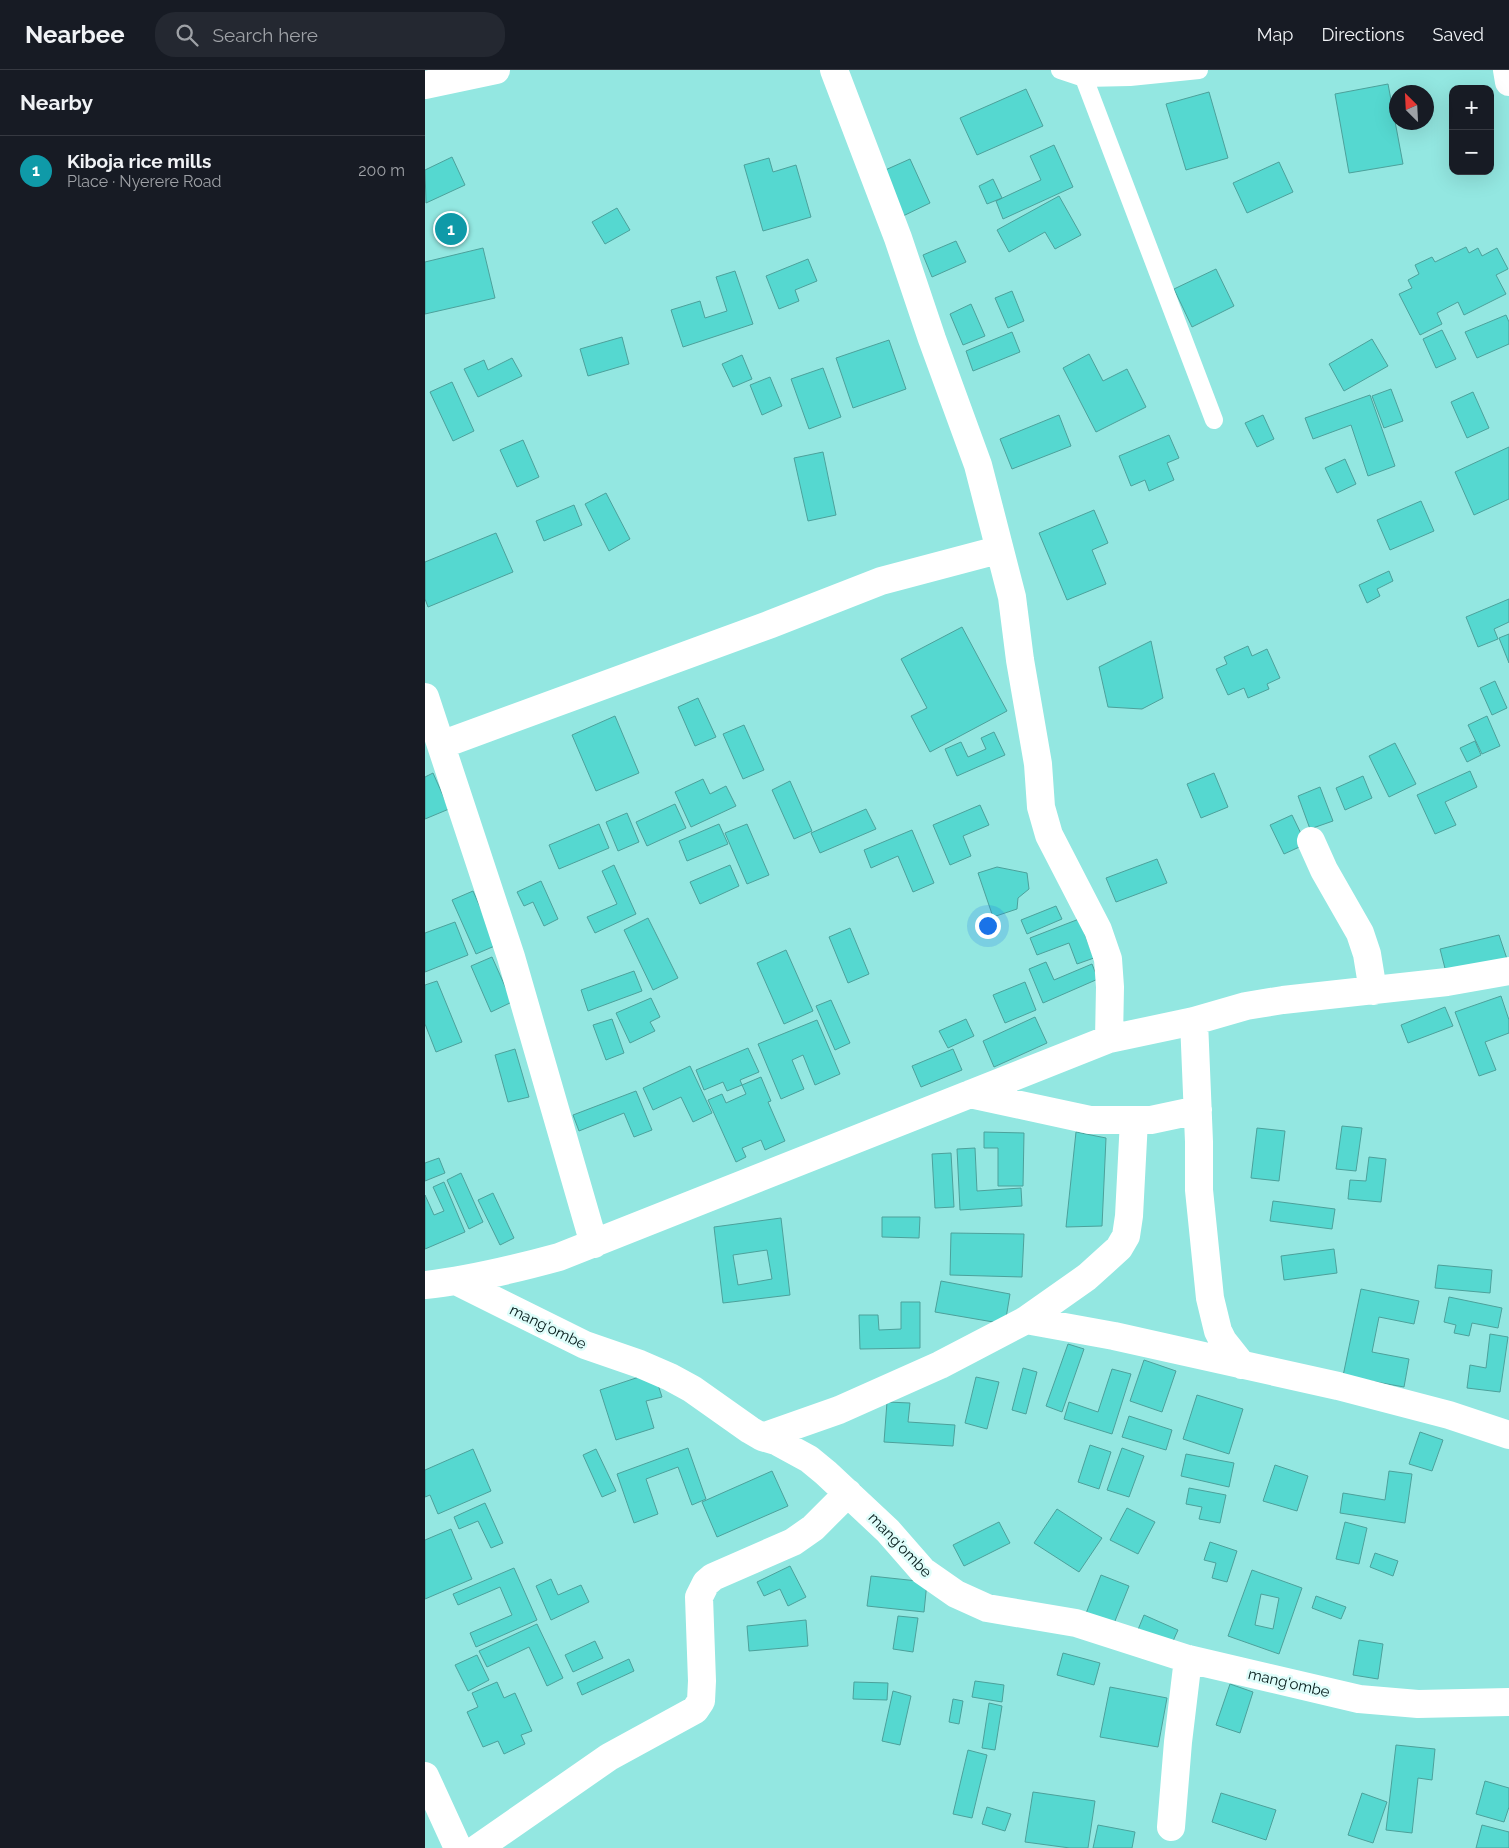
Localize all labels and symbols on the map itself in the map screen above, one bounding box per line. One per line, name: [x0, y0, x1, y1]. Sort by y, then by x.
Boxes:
north arrow: [1389, 85, 1434, 130]
pin: 1: [435, 210, 467, 248]
your location: [975, 913, 1001, 939]
street label: mang'ombe: [507, 1301, 590, 1353]
street label: mang'ombe: [865, 1509, 936, 1581]
street label: mang'ombe: [1246, 1665, 1332, 1701]

